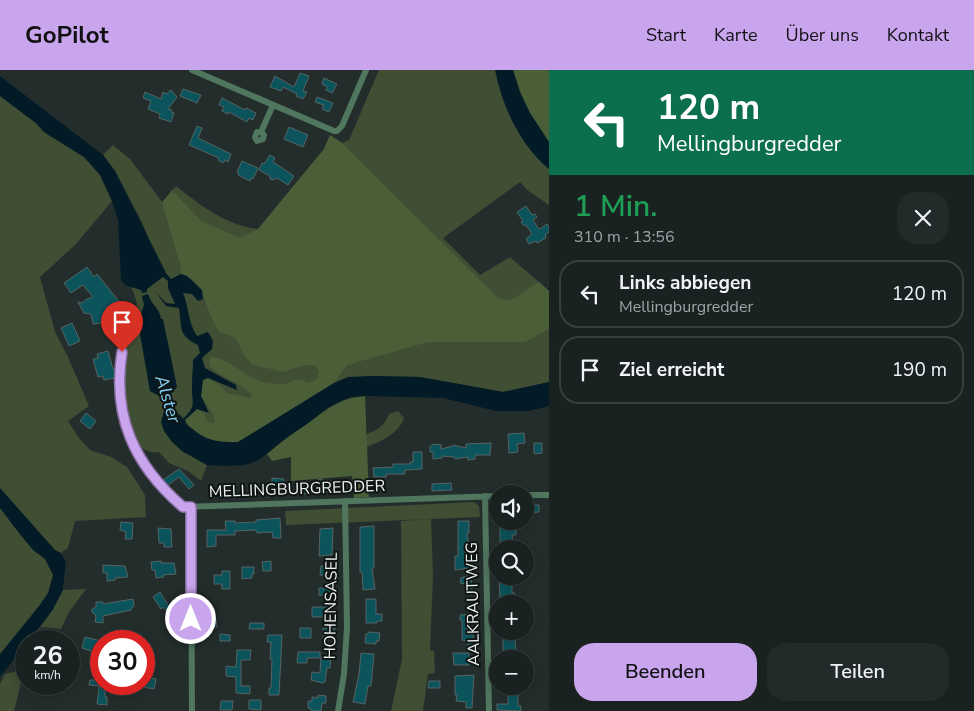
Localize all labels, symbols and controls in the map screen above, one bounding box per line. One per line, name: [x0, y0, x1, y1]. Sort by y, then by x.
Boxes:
text: GoPilot: [25, 19, 109, 51]
text: Start: [646, 23, 686, 47]
text: Karte: [714, 23, 758, 47]
text: Über uns: [786, 23, 859, 47]
text: Kontakt: [887, 23, 949, 47]
text: 120 m: [657, 84, 760, 131]
icon: left: [574, 90, 639, 155]
text: Mellingburgredder: [657, 129, 842, 159]
text: 1 Min.: [574, 186, 657, 227]
button: close: [897, 192, 949, 244]
text: 310 m · 13:56: [574, 226, 675, 248]
text: Links abbiegen: [619, 270, 751, 296]
icon: left: [576, 280, 604, 308]
text: 120 m: [892, 281, 947, 307]
text: Mellingburgredder: [619, 296, 753, 318]
pin: [101, 301, 143, 352]
icon: arrive: [108, 308, 136, 336]
icon: arrive: [576, 356, 604, 384]
text: Ziel erreicht: [619, 357, 724, 383]
text: 190 m: [892, 357, 947, 383]
water label: Alster: [149, 371, 187, 427]
street label: MELLINGBURGREDDER: [208, 475, 386, 503]
map controls: [489, 485, 534, 695]
button: sound: [489, 485, 534, 530]
button: search: [489, 540, 534, 585]
street label: AALKRAUTWEG: [461, 542, 485, 666]
street label: HOHENSASEL: [319, 552, 343, 660]
position arrow: [164, 592, 216, 644]
button: +: [489, 595, 534, 640]
speed limit sign: 30: [90, 630, 155, 695]
text: 26: [32, 639, 63, 673]
button: Beenden: [574, 643, 757, 701]
button: Teilen: [767, 643, 949, 701]
button: −: [489, 650, 534, 695]
text: km/h: [34, 667, 61, 683]

